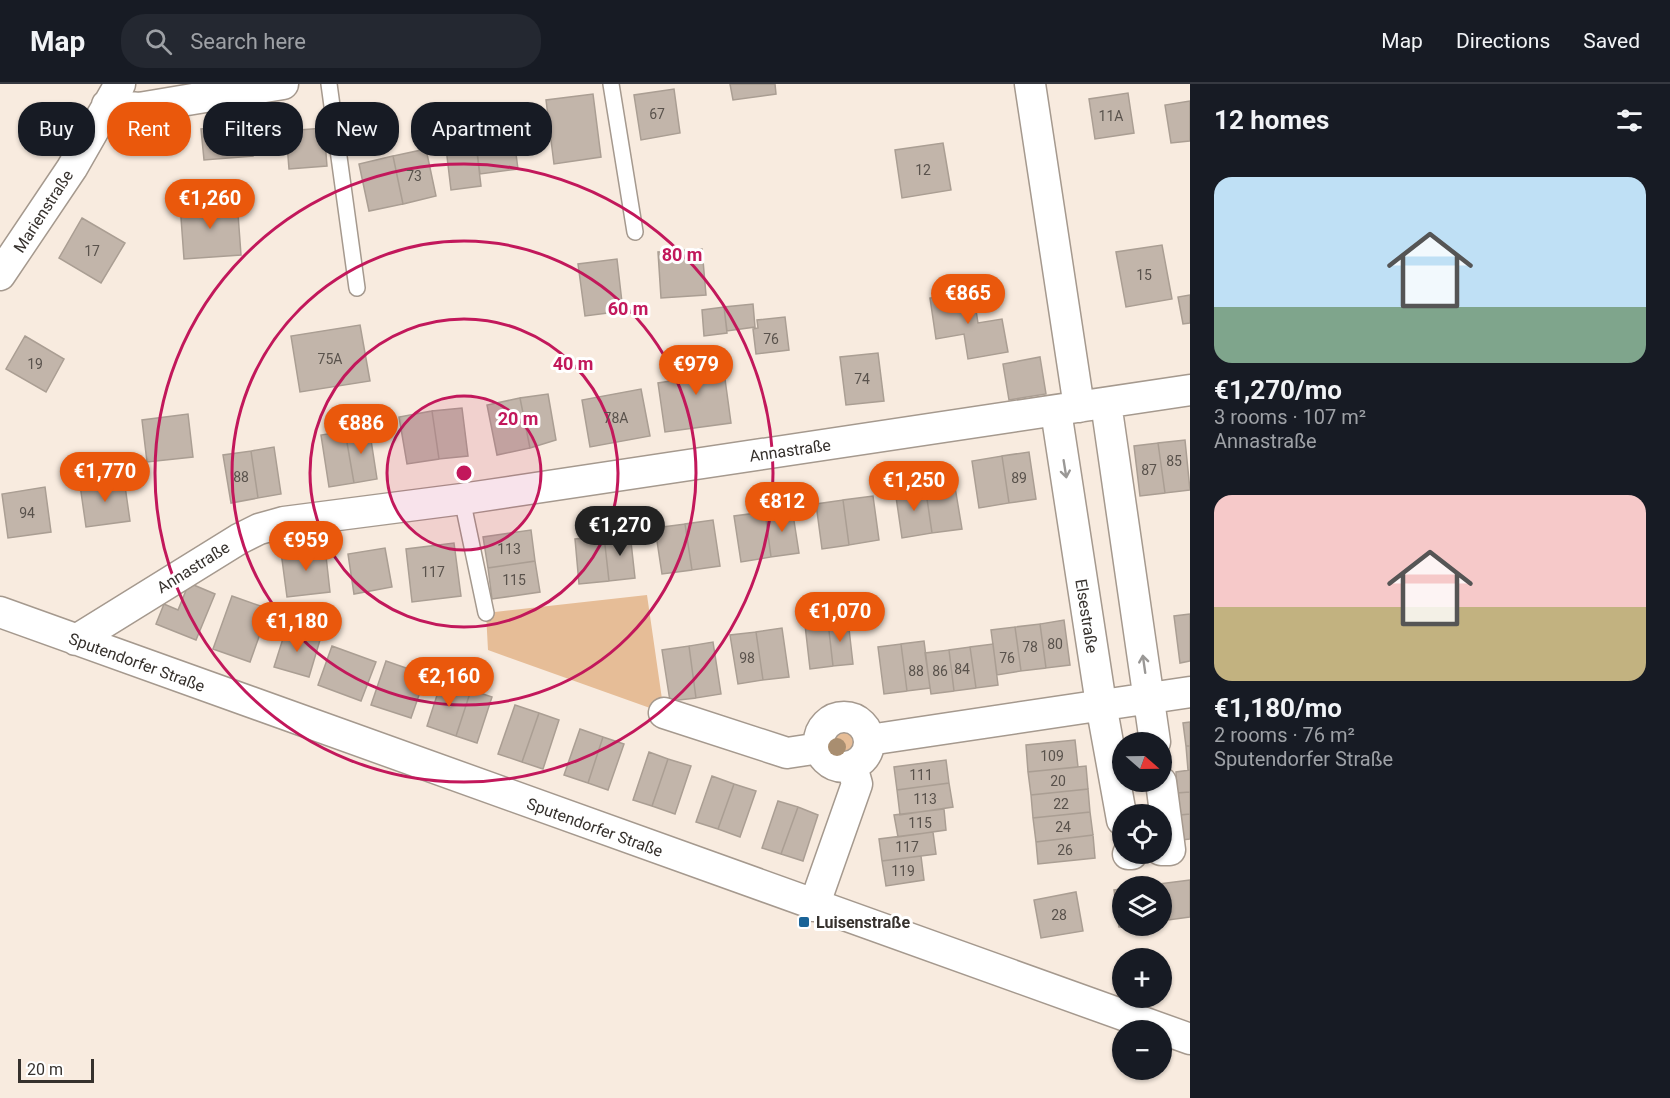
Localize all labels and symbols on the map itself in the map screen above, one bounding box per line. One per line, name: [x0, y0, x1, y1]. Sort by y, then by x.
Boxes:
house number: 67: [649, 106, 665, 122]
house number: 11A: [1099, 108, 1123, 124]
house number: 12: [915, 162, 931, 178]
street label: Marienstraße: [10, 166, 77, 256]
house number: 73: [406, 168, 422, 184]
pin: €1,260: [161, 179, 259, 230]
house number: 17: [84, 243, 100, 259]
text: 80 m: [662, 244, 702, 265]
house number: 15: [1136, 267, 1152, 283]
pin: €865: [932, 274, 1004, 325]
text: 60 m: [608, 298, 648, 319]
house number: 76: [763, 331, 779, 347]
pin: €979: [660, 345, 732, 396]
house number: 75A: [318, 351, 342, 367]
text: 40 m: [553, 353, 593, 374]
house number: 19: [27, 356, 43, 372]
house number: 74: [854, 371, 870, 387]
pin: €886: [325, 404, 397, 455]
text: 20 m: [498, 408, 538, 429]
house number: 78A: [604, 410, 628, 426]
street label: Annastraße: [748, 435, 832, 466]
pin: €1,770: [56, 452, 154, 503]
house number: 85: [1166, 453, 1182, 469]
one-way arrow: [1059, 459, 1070, 478]
pin: €1,250: [865, 461, 963, 512]
house number: 87: [1141, 462, 1157, 478]
centre of rings: [454, 463, 474, 483]
house number: 88: [233, 469, 249, 485]
house number: 89: [1011, 470, 1027, 486]
pin: €812: [746, 482, 818, 533]
house number: 94: [19, 505, 35, 521]
pin: €1,270: [571, 506, 669, 557]
pin: €959: [270, 521, 342, 572]
street label: Annastraße: [153, 538, 233, 597]
house number: 113: [497, 541, 521, 557]
house number: 117: [421, 564, 445, 580]
house number: 115: [502, 572, 526, 588]
street label: Elsestraße: [1071, 578, 1102, 655]
pin: €1,070: [791, 592, 889, 643]
pin: €1,180: [248, 602, 346, 653]
street label: Sputendorfer Straße: [66, 629, 207, 696]
house number: 80: [1047, 636, 1063, 652]
house number: 78: [1022, 639, 1038, 655]
house number: 98: [739, 650, 755, 666]
house number: 76: [999, 650, 1015, 666]
one-way arrow: [1139, 654, 1150, 674]
pin: €2,160: [400, 657, 498, 708]
house number: 84: [954, 661, 970, 677]
house number: 88: [908, 663, 924, 679]
house number: 86: [932, 663, 948, 679]
north arrow: [1112, 732, 1172, 792]
house number: 109: [1040, 748, 1064, 764]
house number: 111: [909, 767, 933, 783]
house number: 20: [1050, 773, 1066, 789]
house number: 113: [913, 791, 937, 807]
street label: Sputendorfer Straße: [524, 794, 665, 861]
house number: 22: [1053, 796, 1069, 812]
house number: 115: [908, 815, 932, 831]
house number: 24: [1055, 819, 1071, 835]
house number: 117: [895, 839, 919, 855]
house number: 26: [1057, 842, 1073, 858]
house number: 119: [891, 863, 915, 879]
house number: 28: [1051, 907, 1067, 923]
place label: Luisenstraße: [816, 913, 910, 932]
marker: Luisenstraße: [797, 915, 811, 929]
scale bar: [18, 1056, 94, 1084]

